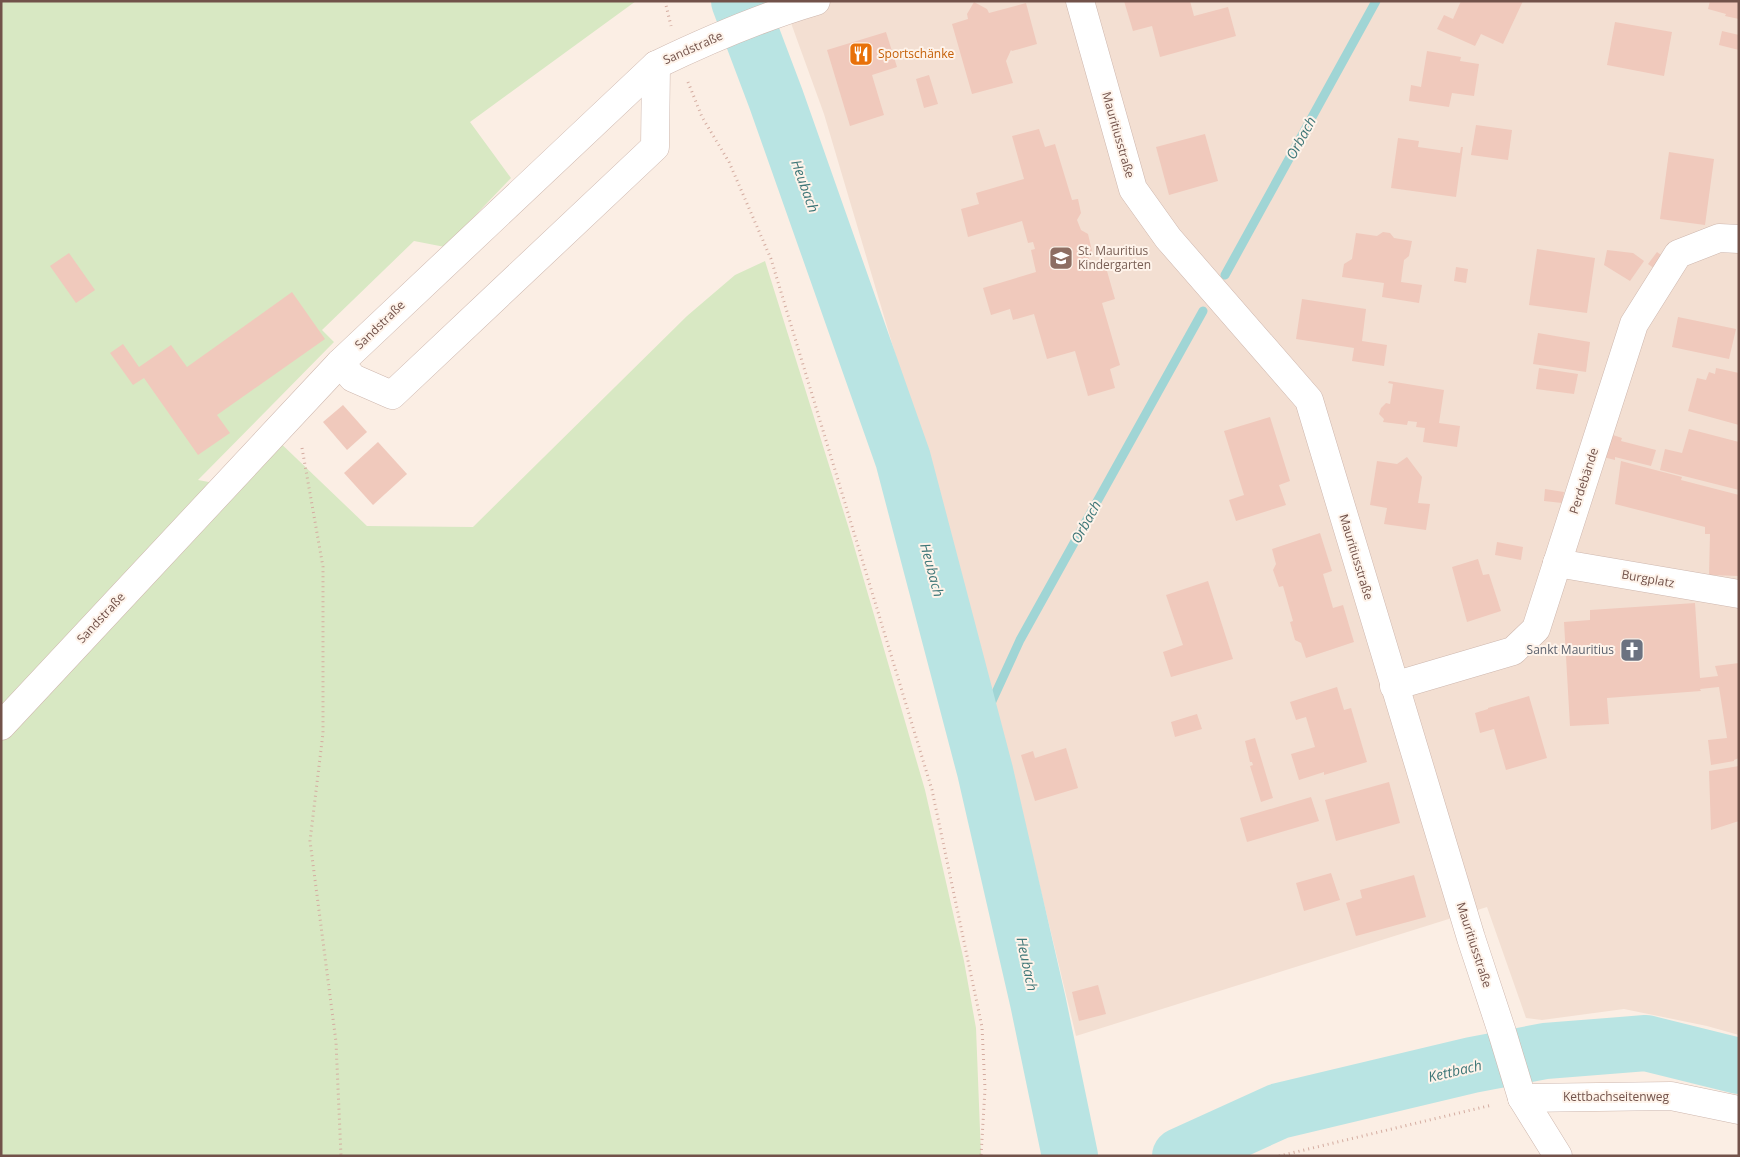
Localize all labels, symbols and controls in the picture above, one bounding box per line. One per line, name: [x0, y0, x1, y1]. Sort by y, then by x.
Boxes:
street label: Sandstraße: [660, 27, 726, 68]
restaurant icon: Sportschänke: [848, 41, 874, 67]
place label: Sportschänke: [878, 45, 954, 62]
street label: Mauritiusstraße: [1098, 90, 1139, 180]
water label: Orbach: [1281, 113, 1320, 163]
water label: Heubach: [787, 157, 824, 215]
place label: St. Mauritius Kindergarten: [1078, 242, 1151, 273]
school or university icon: St. Mauritius Kindergarten: [1048, 245, 1074, 271]
street label: Sandstraße: [351, 296, 409, 353]
street label: Perdebände: [1565, 445, 1602, 516]
water label: Orbach: [1066, 497, 1105, 547]
street label: Mauritiusstraße: [1335, 512, 1378, 602]
water label: Heubach: [916, 541, 949, 599]
street label: Burgplatz: [1620, 565, 1676, 592]
street label: Sandstraße: [73, 588, 129, 647]
church icon: Sankt Mauritius: [1619, 637, 1645, 663]
place label: Sankt Mauritius: [1527, 641, 1614, 658]
street label: Mauritiusstraße: [1453, 900, 1496, 990]
water label: Heubach: [1012, 935, 1042, 993]
water label: Kettbach: [1426, 1055, 1484, 1086]
street label: Kettbachseitenweg: [1563, 1088, 1670, 1105]

